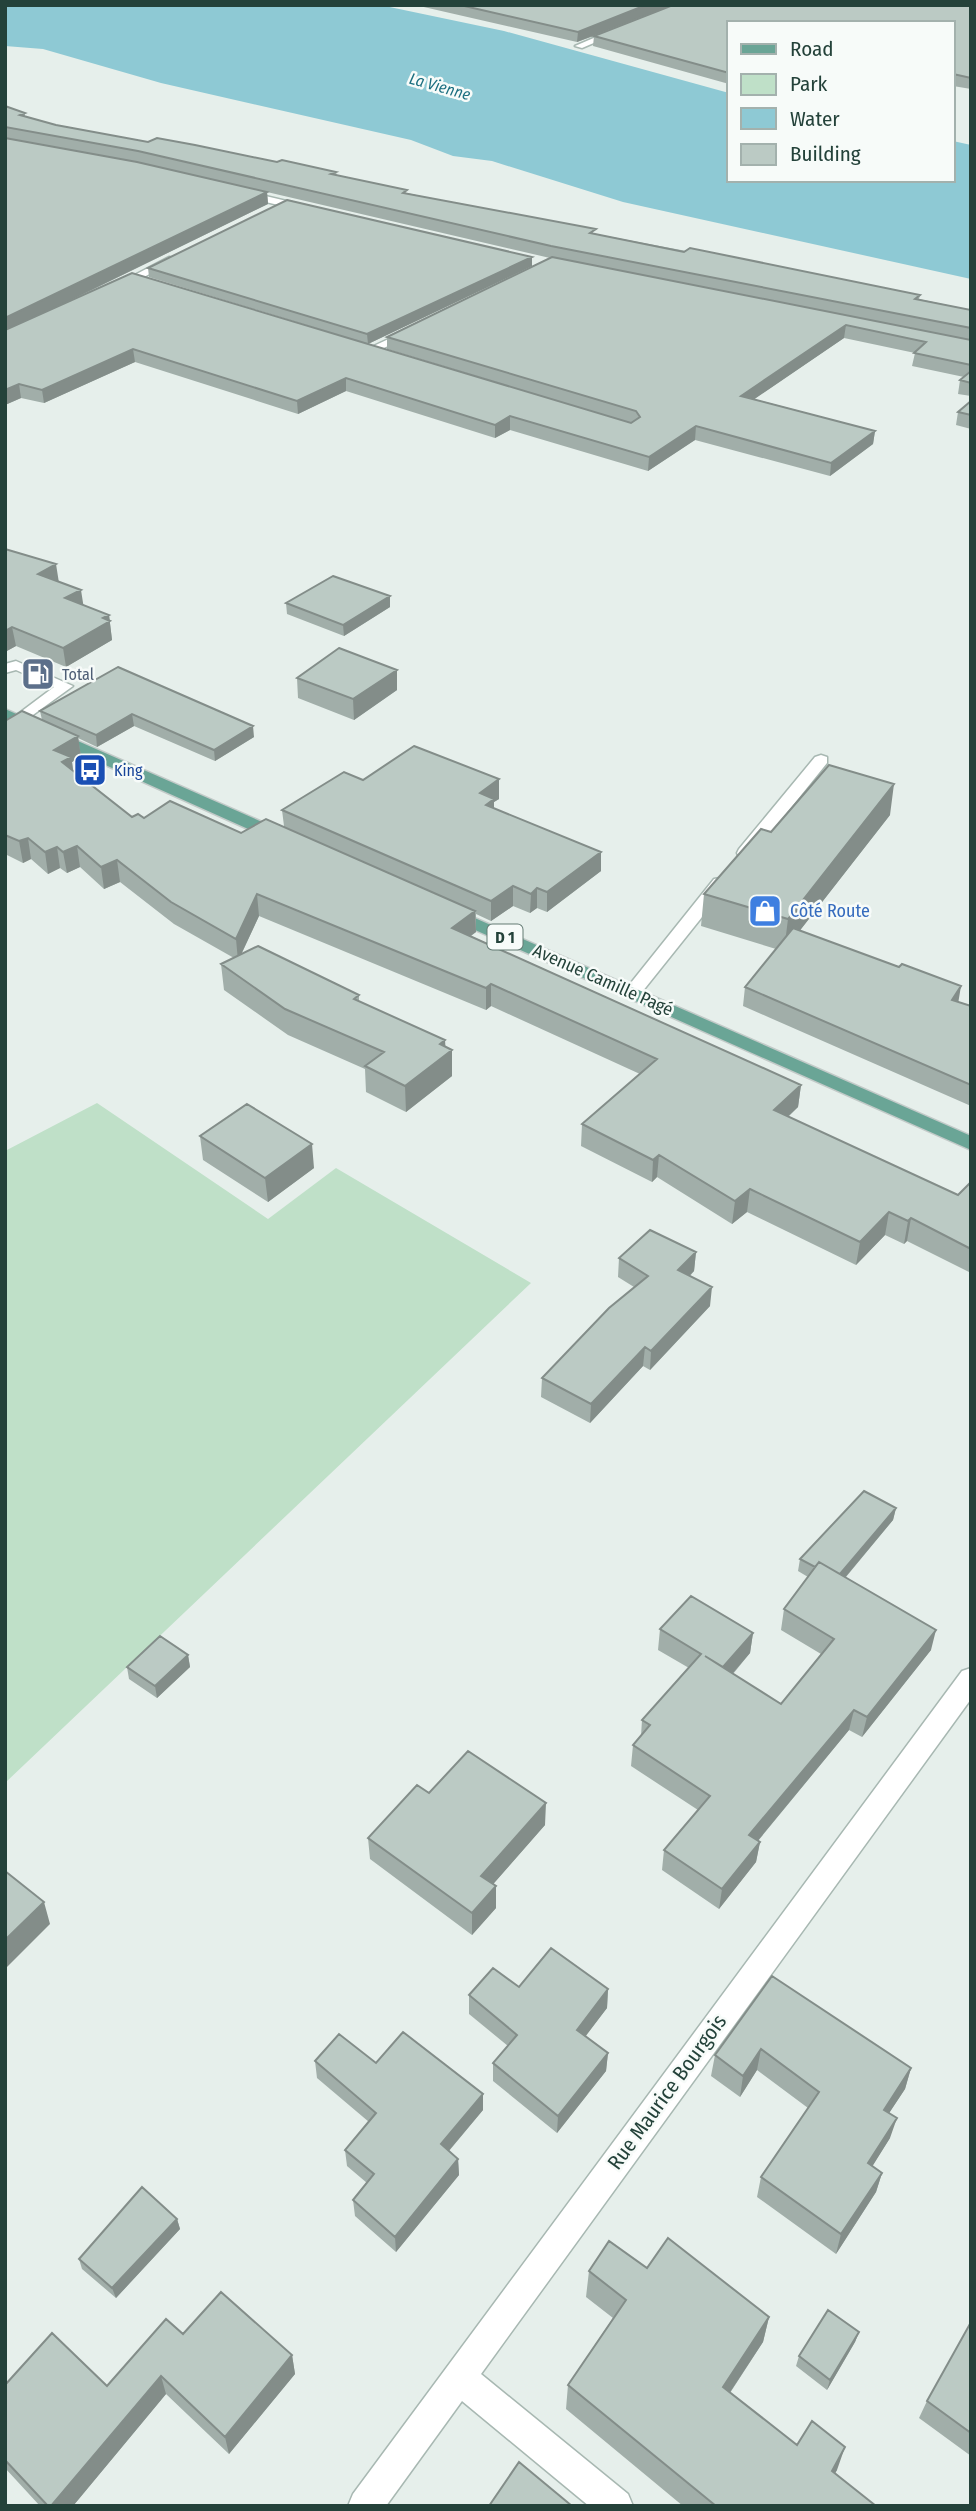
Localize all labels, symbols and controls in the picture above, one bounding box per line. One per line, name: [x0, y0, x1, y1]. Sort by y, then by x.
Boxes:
legend: [727, 21, 955, 182]
text: Road: [790, 36, 834, 62]
water label: La Vienne: [407, 69, 473, 104]
text: Park: [790, 71, 828, 97]
text: Water: [790, 106, 840, 132]
text: Building: [790, 141, 861, 167]
fuel station icon: Total: [19, 655, 57, 693]
place label: Total: [62, 665, 94, 684]
bus stop icon: King: [71, 751, 109, 789]
place label: King: [114, 761, 143, 780]
shop icon: Côté Route: [746, 892, 784, 930]
place label: Côté Route: [790, 900, 870, 922]
road number: D 1: [488, 925, 522, 950]
street label: Avenue Camille Pagé: [529, 939, 677, 1021]
street label: Rue Maurice Bourgois: [602, 2009, 732, 2175]

